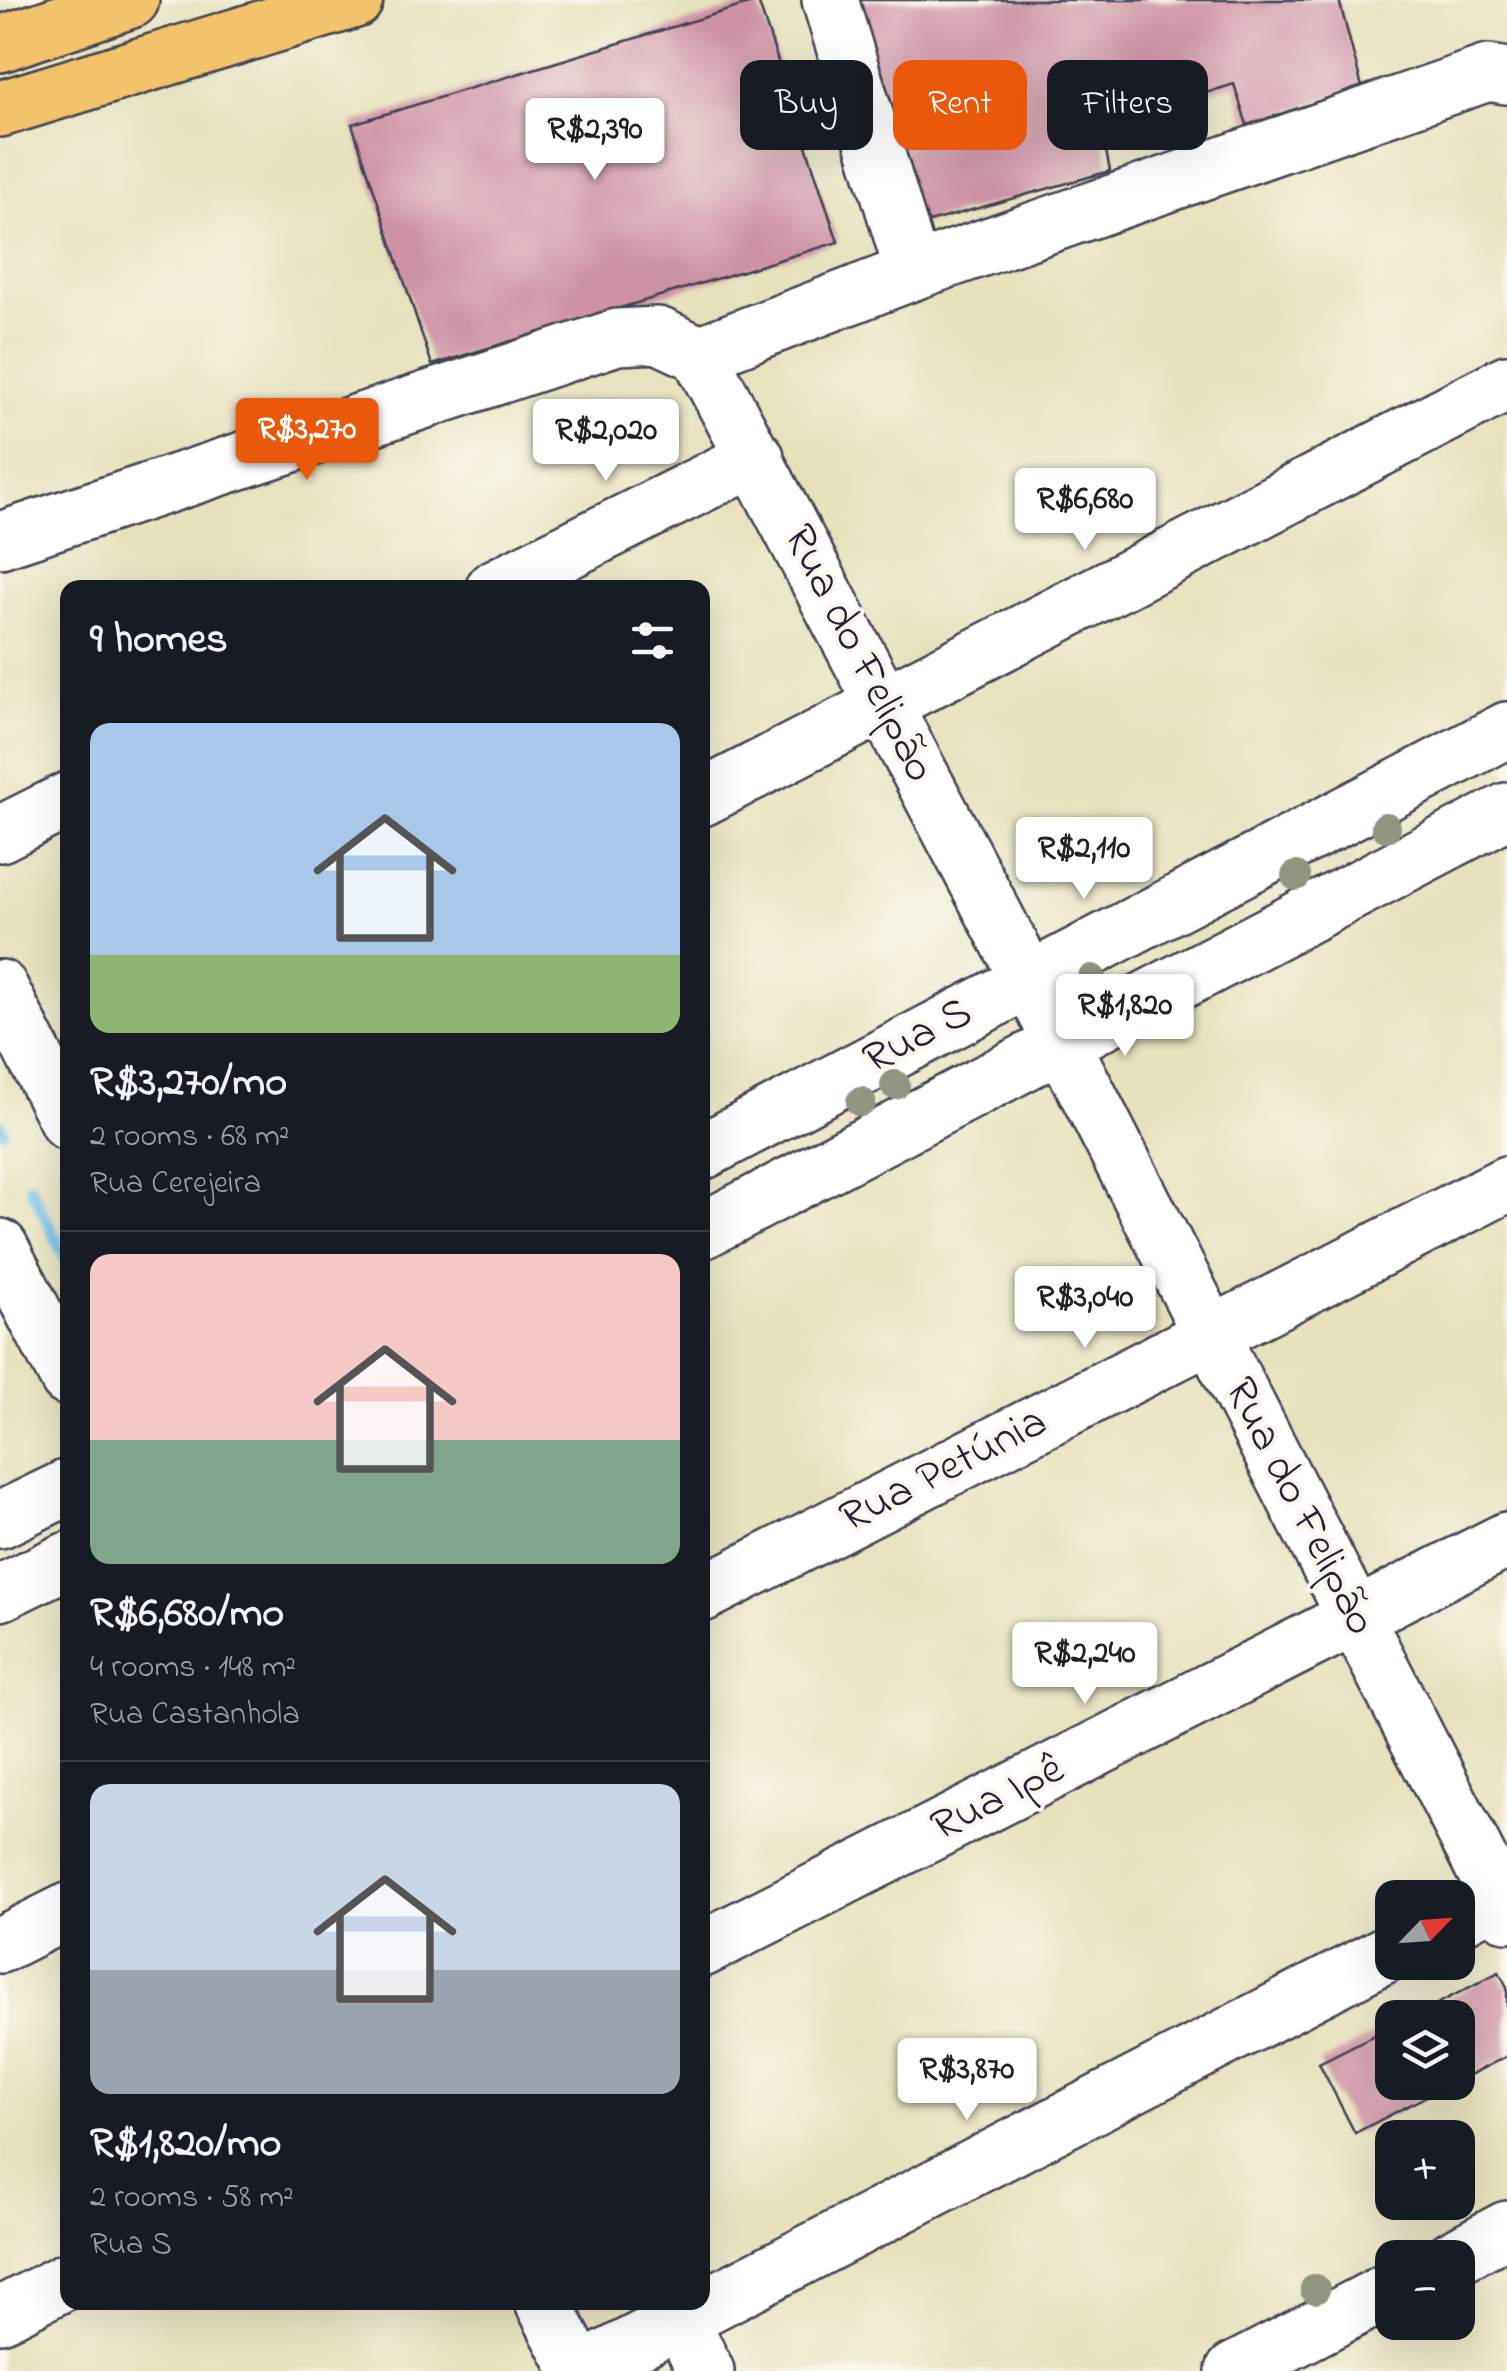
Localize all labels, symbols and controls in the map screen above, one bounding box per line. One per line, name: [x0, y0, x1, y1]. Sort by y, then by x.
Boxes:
chip: Buy: [740, 60, 873, 150]
chip: Rent: [893, 60, 1027, 150]
chip: Filters: [1047, 60, 1208, 150]
pin: R$2,390: [503, 98, 687, 183]
text: R$2,390: [547, 107, 643, 154]
pin: R$3,270: [215, 398, 399, 483]
pin: R$2,020: [514, 399, 698, 484]
text: R$3,270: [258, 407, 356, 454]
text: R$2,020: [555, 408, 657, 455]
pin: R$6,680: [993, 468, 1177, 553]
text: R$6,680: [1037, 477, 1133, 524]
street label: Rua do Felipão: [765, 514, 951, 794]
text: 9 homes: [90, 610, 228, 671]
icon: filters: [625, 613, 680, 668]
icon: home: [295, 788, 475, 968]
pin: R$2,110: [992, 817, 1176, 902]
text: R$2,110: [1038, 826, 1130, 873]
pin: R$1,820: [1033, 974, 1217, 1059]
street label: Rua S: [852, 981, 984, 1093]
text: R$1,820: [1078, 983, 1172, 1030]
text: R$3,270/mo: [90, 1053, 287, 1114]
text: 2 rooms · 68 m²: [90, 1114, 289, 1161]
text: Rua Cerejeira: [90, 1161, 261, 1208]
pin: R$3,040: [993, 1266, 1177, 1351]
text: R$3,040: [1037, 1275, 1133, 1322]
icon: home: [295, 1319, 475, 1499]
street label: Rua do Felipão: [1206, 1367, 1392, 1647]
street label: Rua Petúnia: [829, 1391, 1059, 1551]
text: R$6,680/mo: [90, 1584, 284, 1645]
pin: R$2,240: [993, 1622, 1177, 1707]
text: R$2,240: [1034, 1631, 1136, 1678]
text: 4 rooms · 148 m²: [90, 1645, 296, 1692]
text: Rua Castanhola: [90, 1692, 300, 1739]
street label: Rua Ipê: [920, 1737, 1077, 1860]
icon: home: [295, 1849, 475, 2029]
north arrow: [1375, 1880, 1475, 1980]
map controls: [1375, 1880, 1475, 2340]
button: layers: [1375, 2000, 1475, 2100]
pin: R$3,870: [875, 2038, 1059, 2123]
text: R$3,870: [920, 2047, 1014, 2094]
text: R$1,820/mo: [90, 2114, 281, 2175]
button: +: [1375, 2120, 1475, 2220]
text: 2 rooms · 58 m²: [90, 2175, 294, 2222]
text: Rua S: [90, 2222, 172, 2269]
button: −: [1375, 2240, 1475, 2340]

